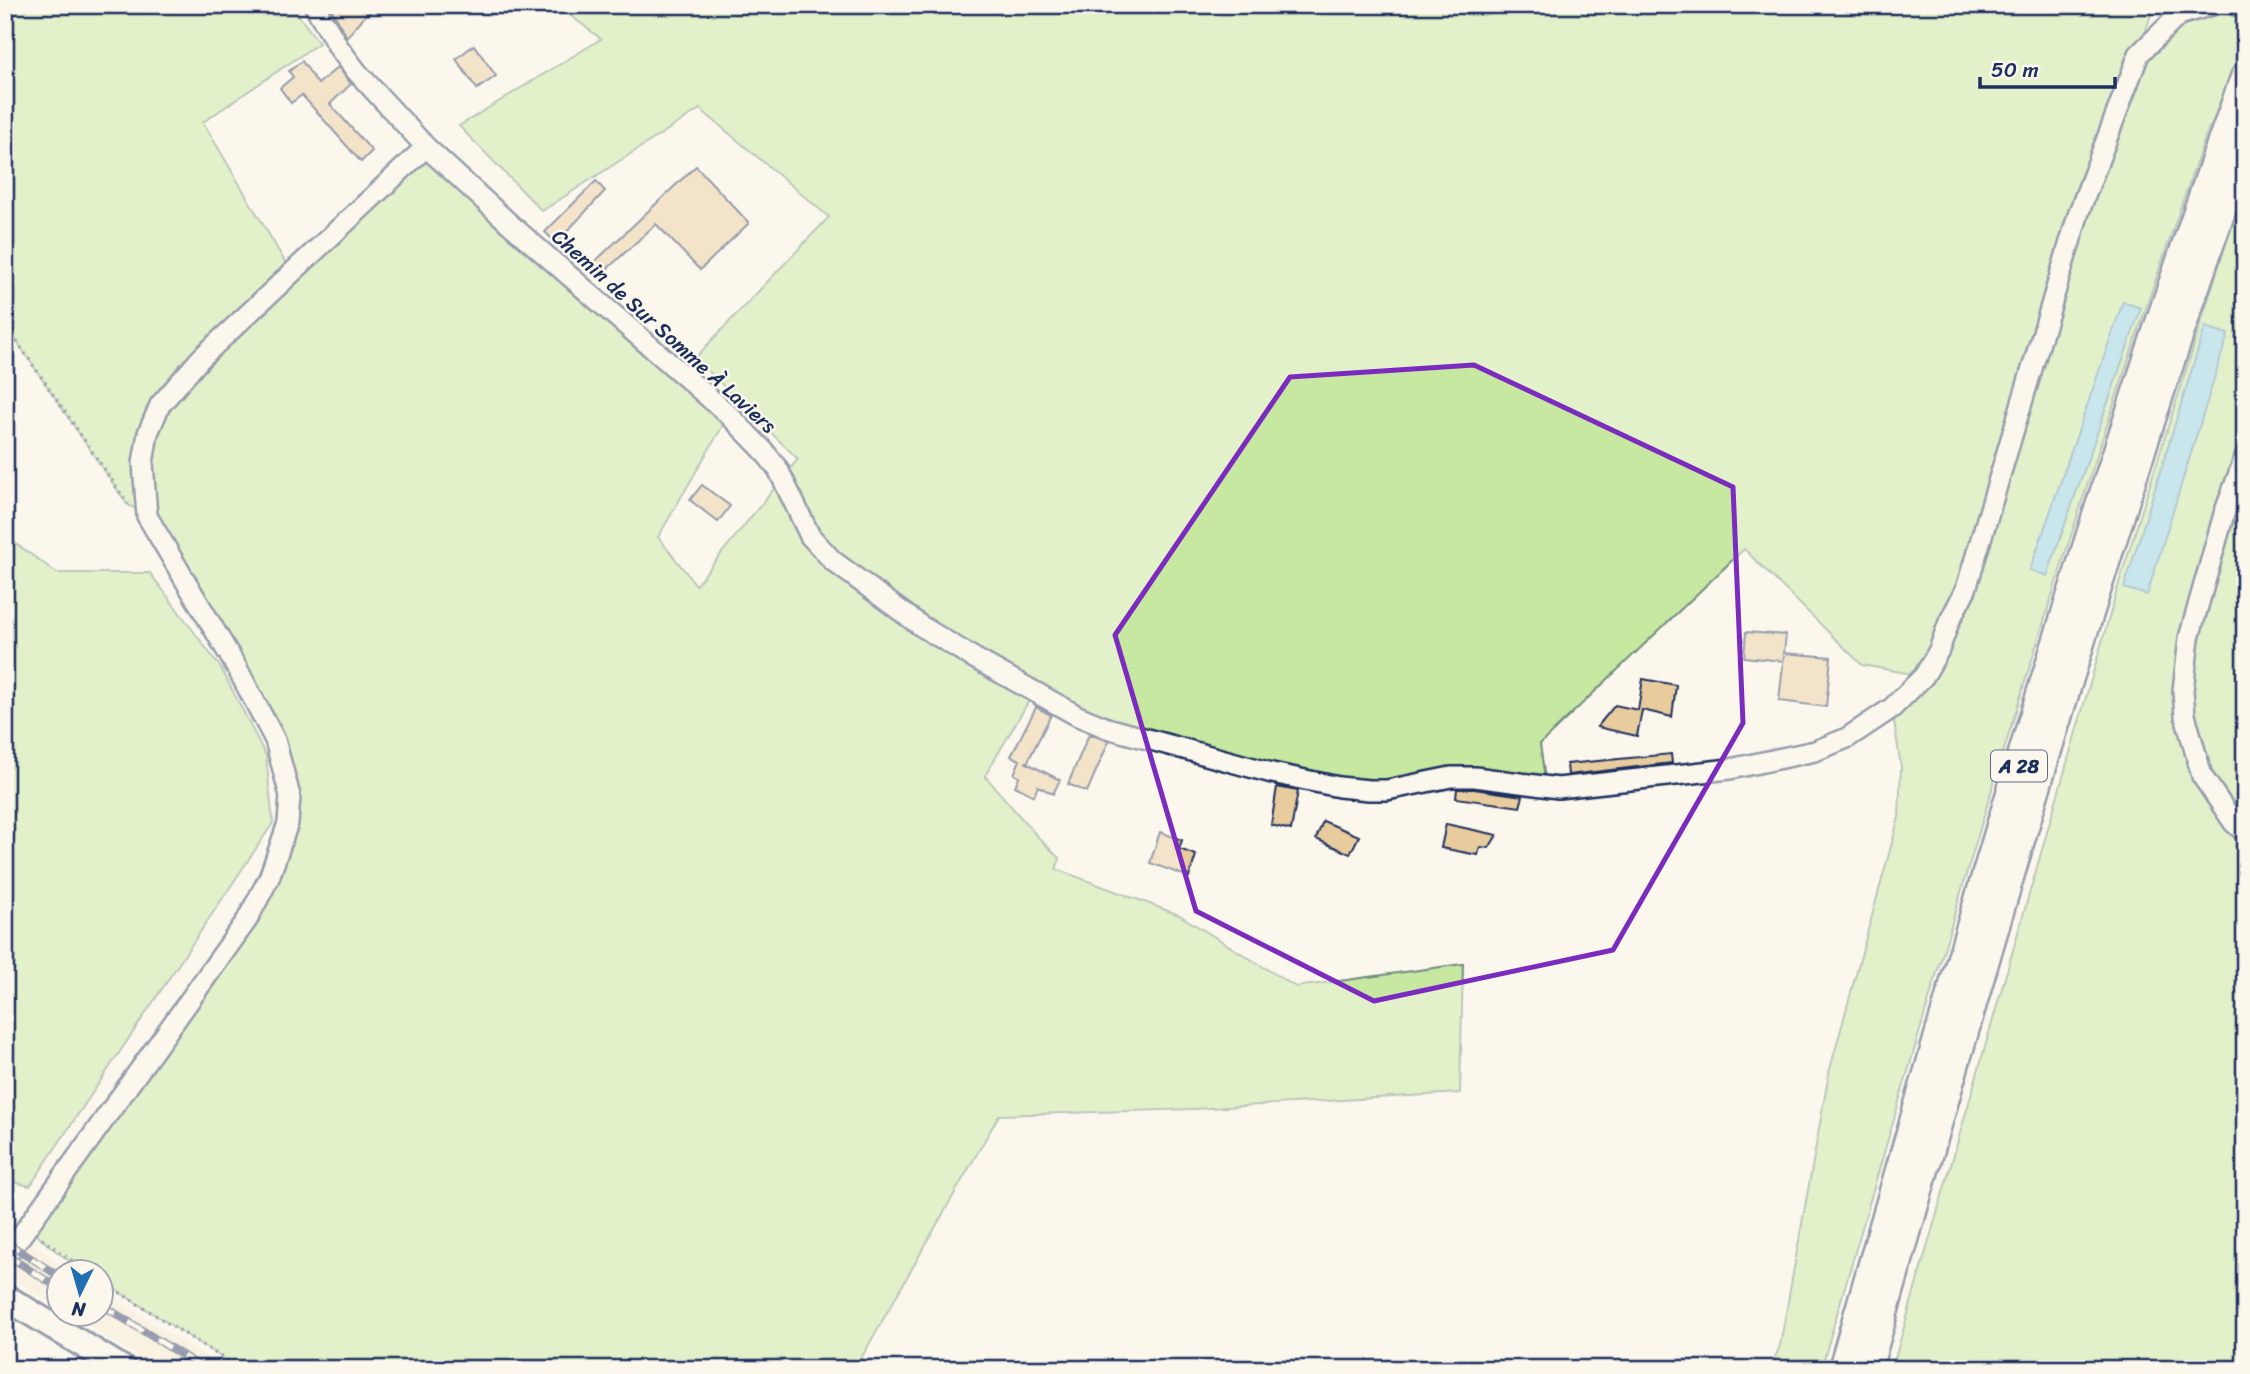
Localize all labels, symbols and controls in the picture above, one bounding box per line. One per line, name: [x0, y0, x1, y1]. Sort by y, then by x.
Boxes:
scale bar: [1980, 46, 2115, 90]
text: 50 m: [1991, 51, 2039, 89]
street label: Chemin de Sur Somme À Laviers: [542, 219, 786, 443]
road number: A 28: [1991, 750, 2047, 782]
north arrow: [46, 1258, 116, 1328]
text: N: [70, 1292, 88, 1327]

